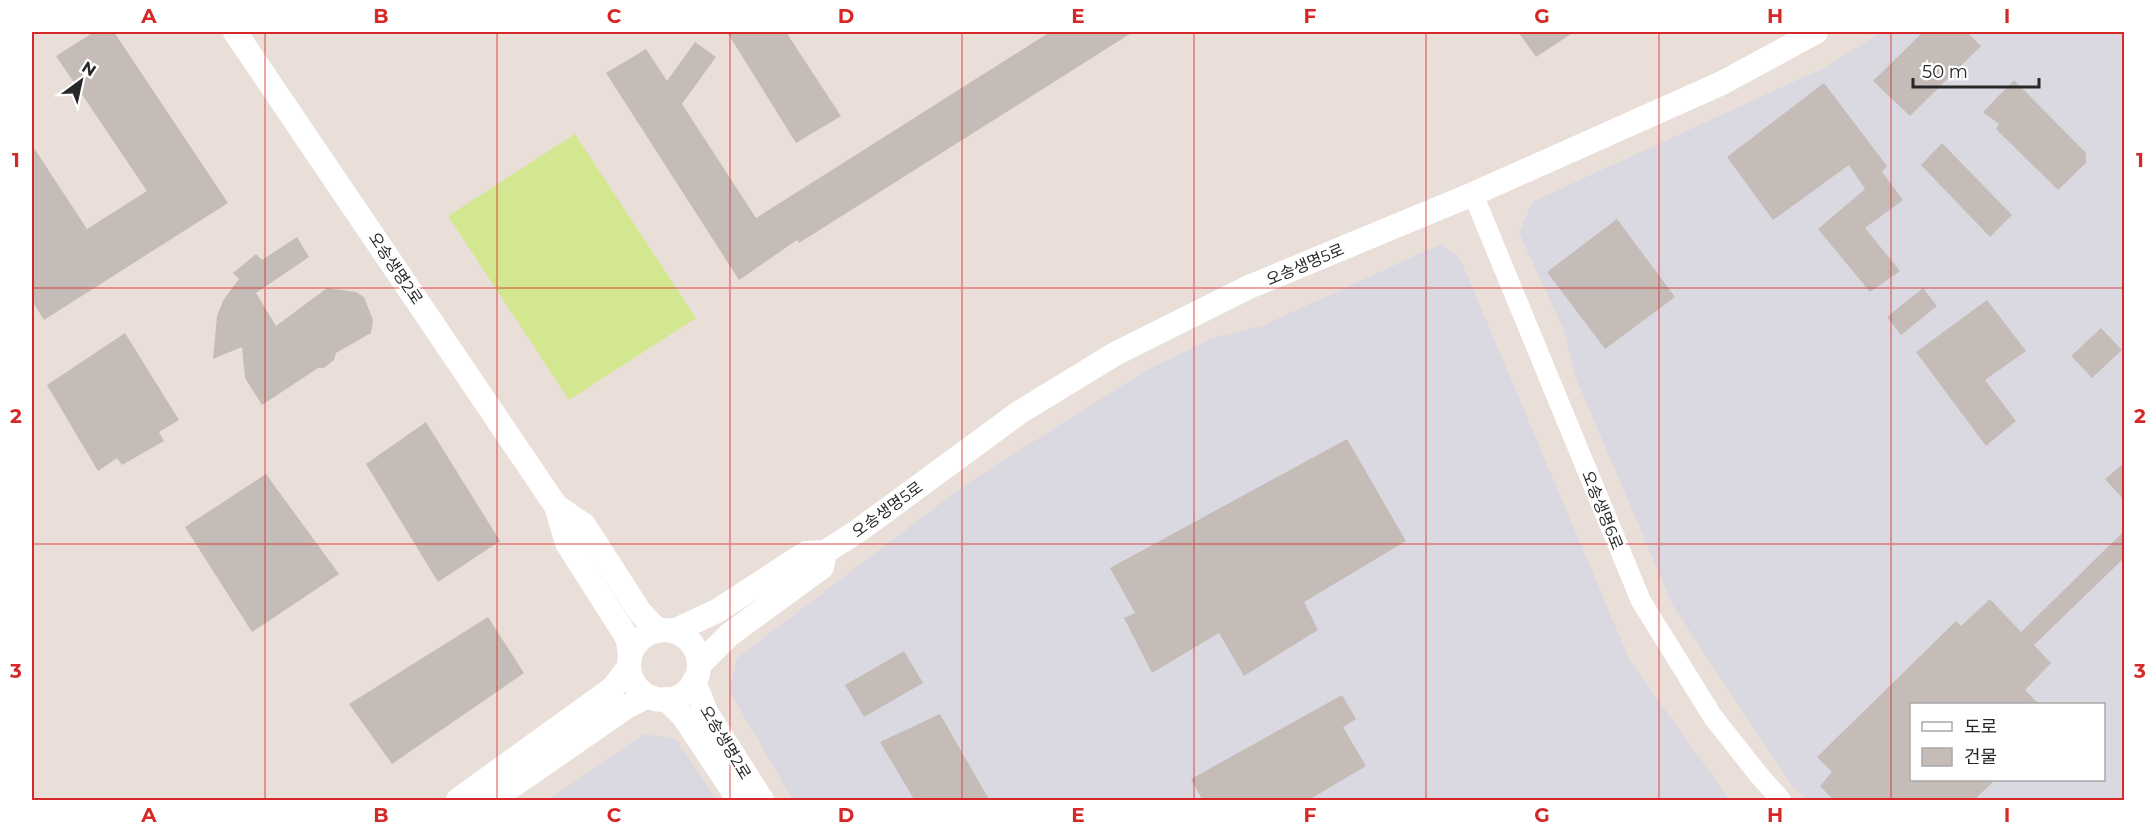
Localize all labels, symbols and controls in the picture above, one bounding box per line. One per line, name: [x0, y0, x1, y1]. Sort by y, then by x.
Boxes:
text: A: [140, 4, 157, 28]
text: B: [373, 4, 389, 28]
text: C: [607, 4, 622, 28]
text: D: [838, 4, 854, 28]
text: E: [1071, 4, 1085, 28]
text: F: [1304, 4, 1317, 28]
text: G: [1534, 4, 1550, 28]
text: H: [1767, 4, 1783, 28]
text: I: [2004, 4, 2010, 28]
north arrow: [51, 51, 111, 111]
scale bar: [1913, 51, 2039, 89]
text: N: [78, 57, 99, 80]
text: 50 m: [1922, 61, 1968, 83]
text: 1: [12, 148, 20, 172]
text: 1: [2136, 148, 2144, 172]
street label: 오송생명2로: [365, 229, 427, 308]
street label: 오송생명5로: [1263, 239, 1347, 289]
text: 2: [10, 404, 22, 428]
text: 2: [2134, 404, 2146, 428]
street label: 오송생명6로: [1578, 468, 1627, 553]
street label: 오송생명5로: [848, 477, 927, 541]
text: 3: [9, 659, 22, 683]
text: 3: [2133, 659, 2146, 683]
street label: 오송생명2로: [696, 702, 755, 783]
legend: [1910, 703, 2105, 781]
text: 도로: [1964, 716, 1997, 738]
text: 건물: [1964, 746, 1997, 768]
text: A: [140, 803, 157, 827]
text: B: [373, 803, 389, 827]
text: C: [607, 803, 622, 827]
text: D: [838, 803, 854, 827]
text: E: [1071, 803, 1085, 827]
text: F: [1304, 803, 1317, 827]
text: G: [1534, 803, 1550, 827]
text: H: [1767, 803, 1783, 827]
text: I: [2004, 803, 2010, 827]

